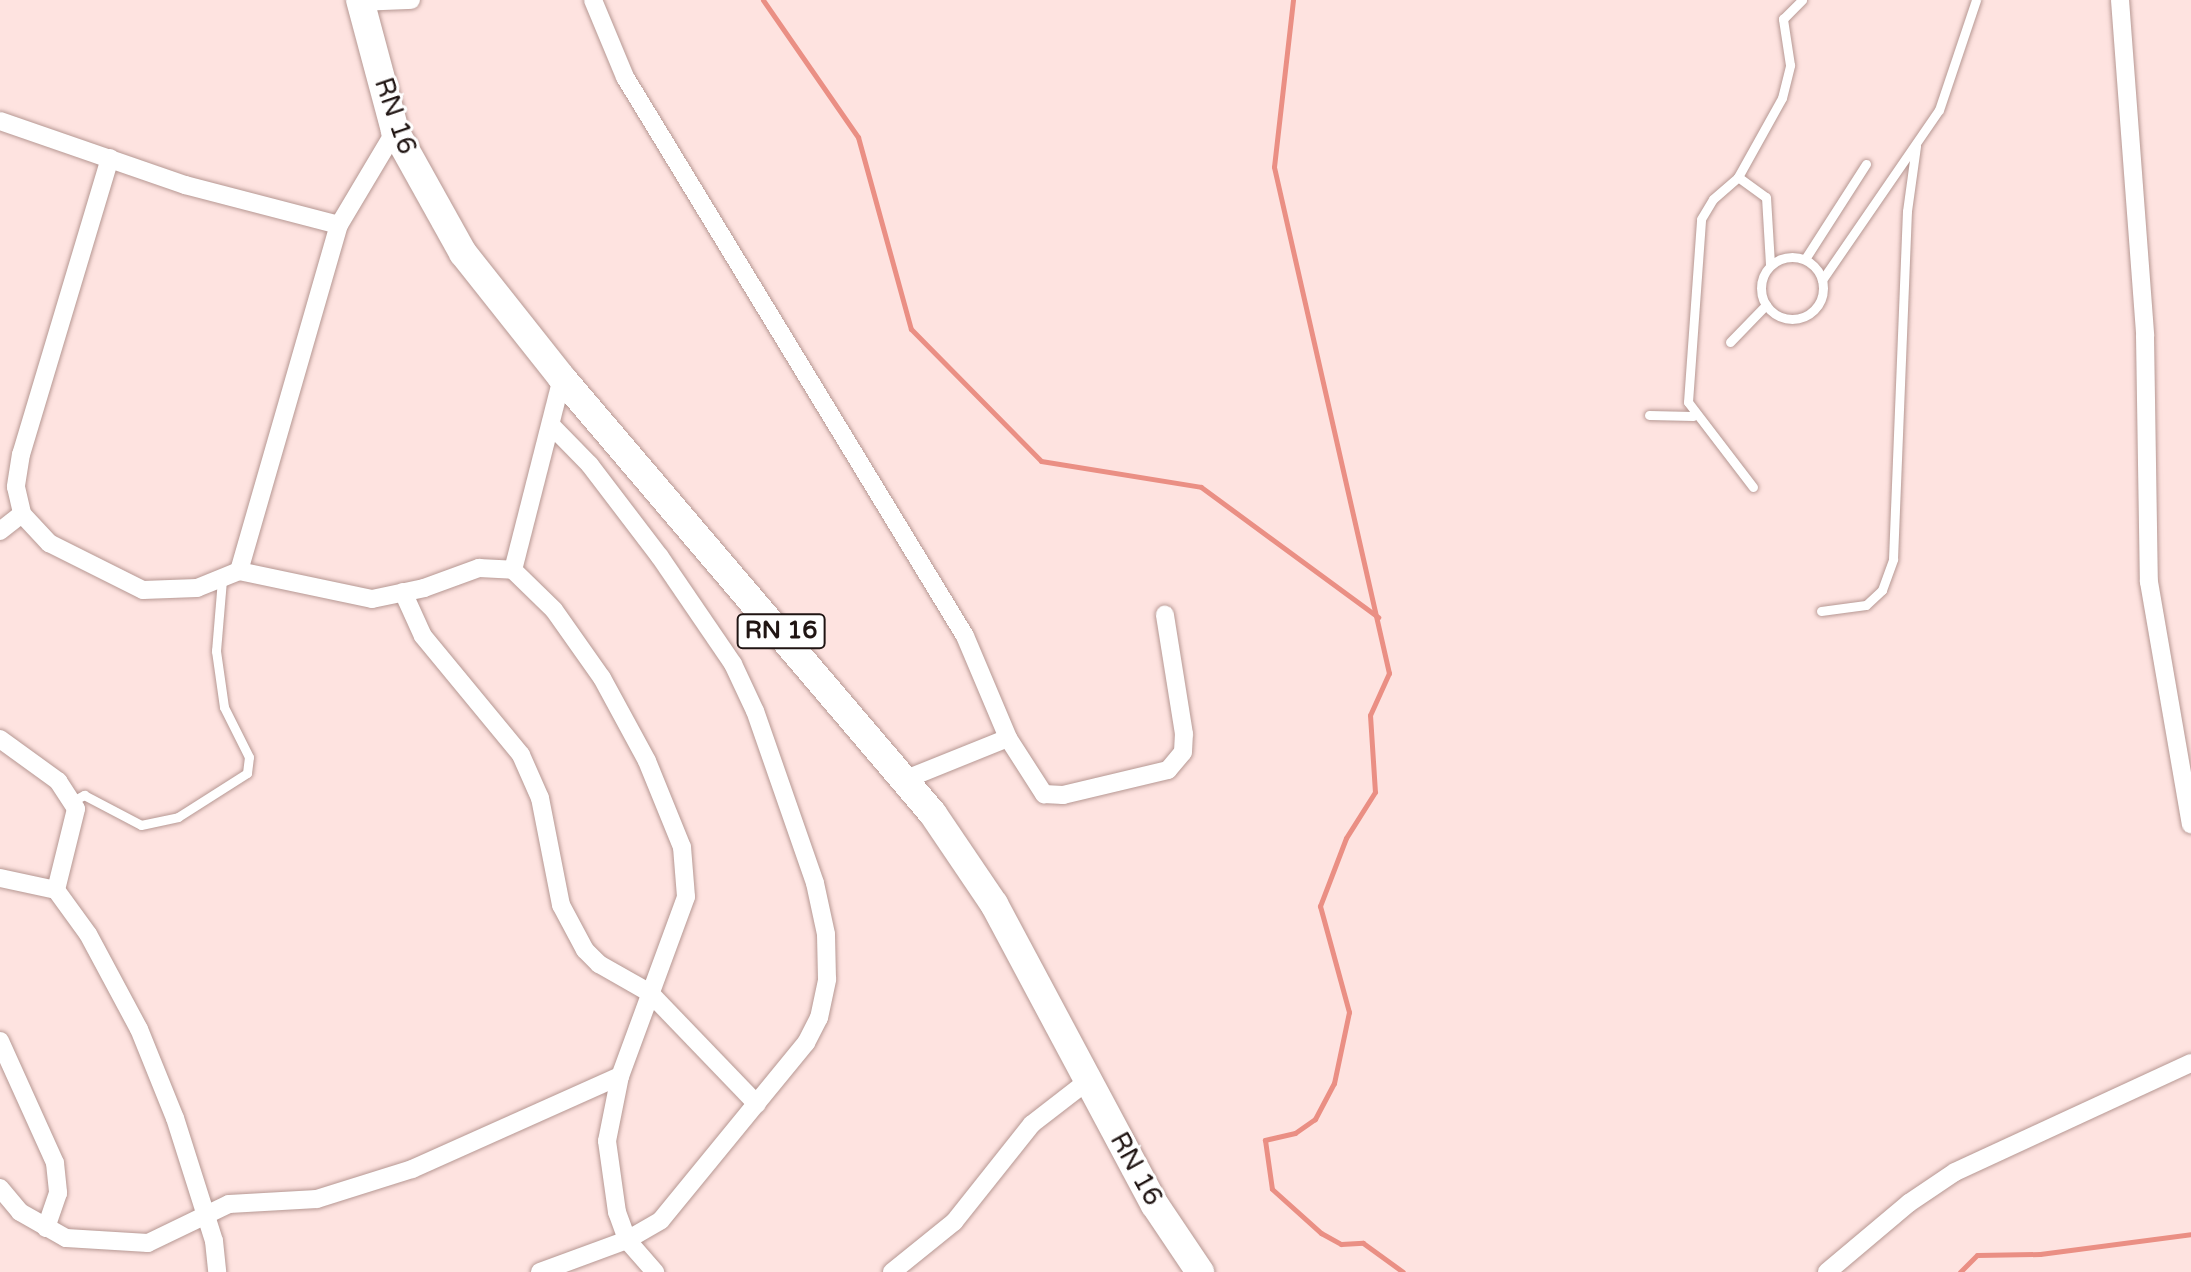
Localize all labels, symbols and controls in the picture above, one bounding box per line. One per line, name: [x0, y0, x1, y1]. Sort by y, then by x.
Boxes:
street label: RN 16: [367, 74, 423, 158]
road number: RN 16: [735, 611, 827, 651]
street label: RN 16: [1103, 1127, 1169, 1211]

